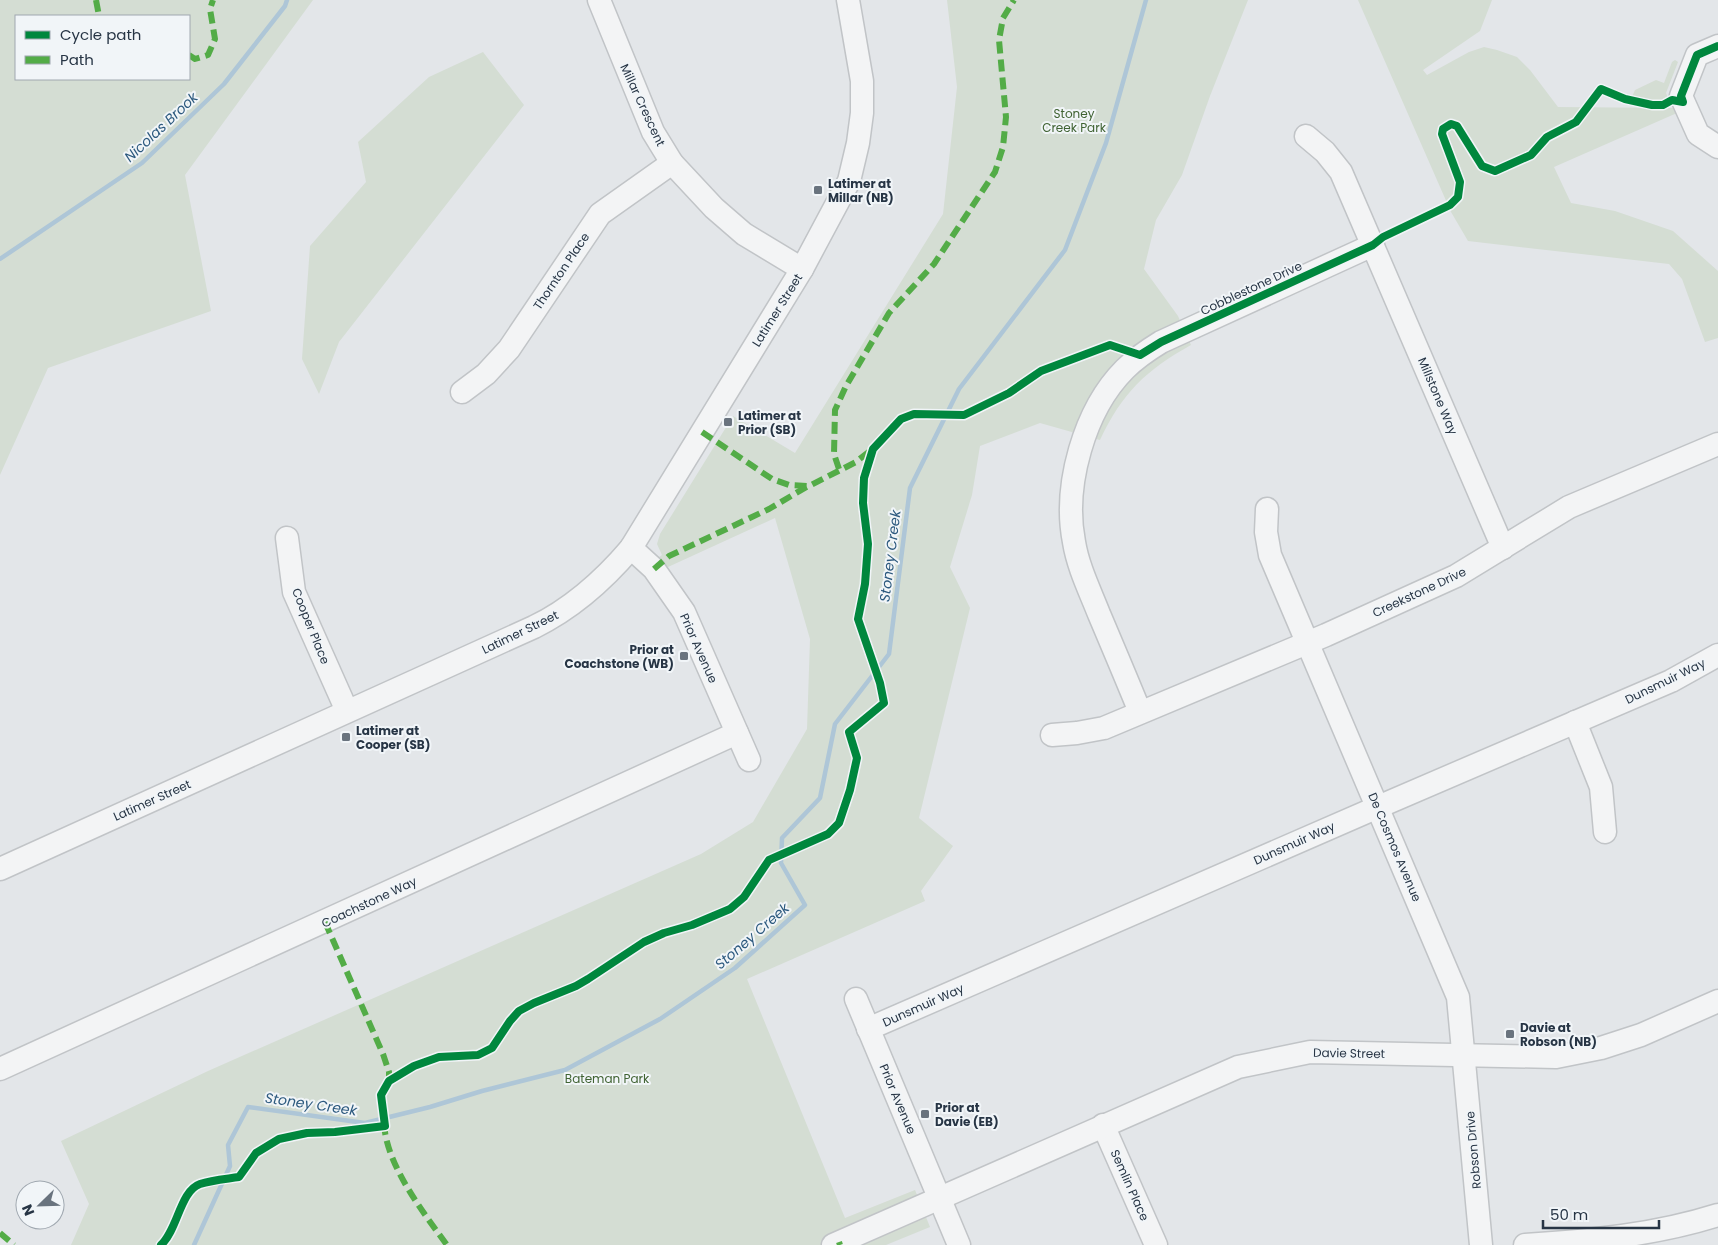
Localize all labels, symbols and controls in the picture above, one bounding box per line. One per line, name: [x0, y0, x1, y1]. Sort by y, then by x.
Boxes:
legend: [15, 15, 190, 80]
text: Cycle path: [60, 24, 141, 45]
text: Path: [60, 49, 94, 70]
street label: Millar Crescent: [616, 61, 670, 149]
water label: Nicolas Brook: [120, 87, 203, 166]
park label: Stoney Creek Park: [1042, 105, 1107, 136]
place label: Latimer at Millar (NB): [828, 175, 894, 206]
marker: Latimer at Millar (NB): [812, 184, 824, 196]
street label: Thornton Place: [529, 229, 593, 313]
street label: Cobblestone Drive: [1197, 257, 1305, 319]
street label: Latimer Street: [748, 270, 806, 350]
street label: Millstone Way: [1414, 355, 1462, 437]
place label: Latimer at Prior (SB): [738, 407, 801, 438]
marker: Latimer at Prior (SB): [722, 416, 734, 428]
water label: Stoney Creek: [874, 508, 906, 603]
street label: Creekstone Drive: [1369, 563, 1469, 621]
street label: Cooper Place: [288, 585, 334, 667]
street label: Latimer Street: [479, 606, 561, 658]
street label: Prior Avenue: [676, 610, 722, 686]
place label: Prior at Coachstone (WB): [564, 641, 674, 672]
marker: Prior at Coachstone (WB): [678, 650, 690, 662]
street label: Dunsmuir Way: [1622, 654, 1708, 708]
place label: Latimer at Cooper (SB): [356, 722, 430, 753]
marker: Latimer at Cooper (SB): [340, 731, 352, 743]
street label: Latimer Street: [111, 775, 193, 825]
street label: De Cosmos Avenue: [1364, 790, 1426, 904]
street label: Dunsmuir Way: [1251, 817, 1338, 869]
street label: Coachstone Way: [319, 872, 420, 932]
water label: Stoney Creek: [711, 898, 794, 974]
street label: Dunsmuir Way: [880, 979, 967, 1031]
place label: Davie at Robson (NB): [1520, 1019, 1597, 1050]
marker: Davie at Robson (NB): [1504, 1028, 1516, 1040]
street label: Davie Street: [1313, 1044, 1385, 1062]
street label: Prior Avenue: [876, 1061, 920, 1137]
park label: Bateman Park: [565, 1070, 650, 1087]
water label: Stoney Creek: [264, 1088, 359, 1120]
place label: Prior at Davie (EB): [935, 1099, 999, 1130]
marker: Prior at Davie (EB): [919, 1108, 931, 1120]
street label: Robson Drive: [1461, 1110, 1485, 1190]
street label: Semlin Place: [1107, 1147, 1153, 1223]
north arrow: [15, 1180, 65, 1230]
scale bar: [1543, 1198, 1659, 1230]
text: N: [17, 1201, 39, 1219]
text: 50 m: [1550, 1204, 1588, 1225]

